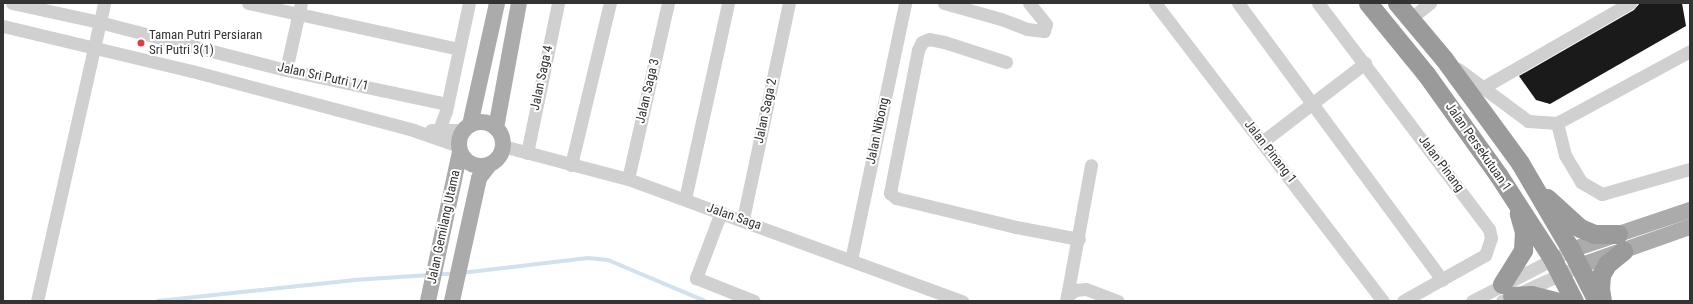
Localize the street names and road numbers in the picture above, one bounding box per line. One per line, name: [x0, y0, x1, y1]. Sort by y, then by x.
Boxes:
street label: Jalan Saga 4: [528, 44, 556, 112]
street label: Jalan Saga 3: [633, 57, 663, 125]
street label: Jalan Sri Putri 1/1: [276, 60, 370, 94]
street label: Jalan Saga 2: [752, 77, 780, 145]
street label: Jalan Nibong: [863, 96, 893, 166]
street label: Jalan Persekutuan 1: [1442, 100, 1514, 194]
street label: Jalan Pinang 1: [1241, 117, 1299, 187]
street label: Jalan Pinang: [1415, 133, 1467, 195]
street label: Jalan Gemilang Utama: [424, 169, 464, 285]
street label: Jalan Saga: [705, 200, 763, 234]

